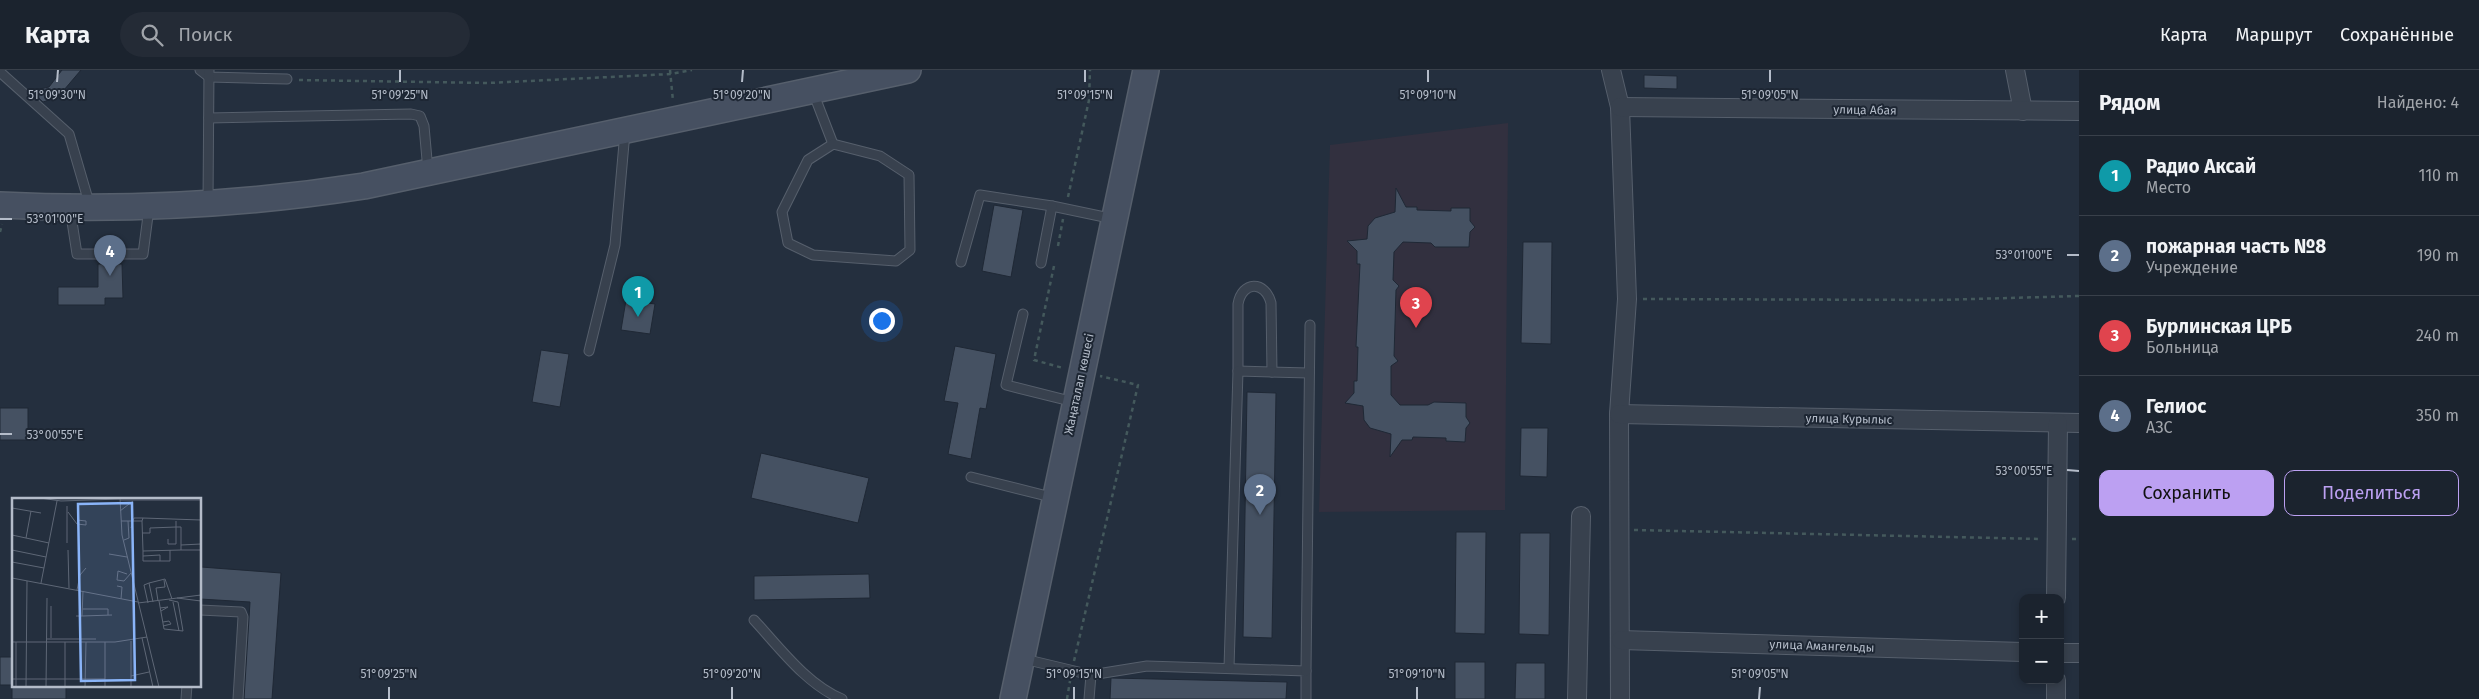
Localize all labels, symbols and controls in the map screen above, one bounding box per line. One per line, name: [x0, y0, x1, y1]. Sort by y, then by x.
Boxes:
search box: [120, 12, 470, 57]
text: Карта: [25, 21, 90, 49]
icon: search: [138, 21, 166, 49]
text: Поиск: [178, 23, 232, 46]
text: Карта: [2160, 24, 2208, 46]
text: Маршрут: [2236, 24, 2312, 46]
text: Сохранённые: [2340, 24, 2454, 46]
text: 51°09'30"N: [28, 88, 86, 102]
text: 51°09'25"N: [372, 88, 428, 102]
text: 51°09'20"N: [713, 88, 771, 102]
text: 51°09'15"N: [1057, 88, 1113, 102]
text: 51°09'10"N: [1399, 88, 1457, 102]
text: 51°09'05"N: [1741, 88, 1799, 102]
text: Рядом: [2099, 90, 2160, 116]
text: Найдено: 4: [2377, 93, 2459, 112]
street label: улица Абая: [1833, 102, 1897, 118]
text: Радио Аксай: [2146, 155, 2256, 178]
text: 1: [2111, 166, 2119, 185]
text: 110 m: [2418, 166, 2459, 185]
text: Место: [2146, 178, 2191, 197]
text: 53°01'00"E: [27, 212, 83, 226]
pin: 4: [94, 235, 126, 276]
text: пожарная часть №8: [2146, 235, 2326, 258]
text: 2: [2111, 246, 2119, 265]
text: 190 m: [2417, 246, 2459, 265]
text: 53°01'00"E: [1996, 248, 2052, 262]
text: Учреждение: [2146, 258, 2238, 277]
pin: 1: [622, 276, 654, 317]
pin: 3: [1400, 287, 1432, 328]
your location: [869, 308, 895, 334]
text: Бурлинская ЦРБ: [2146, 315, 2292, 338]
text: 3: [2111, 326, 2119, 345]
text: 240 m: [2416, 326, 2459, 345]
street label: Жаңаталап көшесі: [1061, 332, 1097, 436]
text: Больница: [2146, 338, 2219, 357]
text: Гелиос: [2146, 395, 2206, 418]
text: 4: [2110, 406, 2120, 425]
text: 350 m: [2416, 406, 2459, 425]
street label: улица Курылыс: [1805, 411, 1893, 427]
text: АЗС: [2146, 418, 2172, 437]
text: 53°00'55"E: [27, 428, 83, 442]
text: 53°00'55"E: [1996, 464, 2052, 478]
button: Сохранить: [2099, 470, 2274, 516]
button: Поделиться: [2284, 470, 2459, 516]
pin: 2: [1244, 474, 1276, 515]
inset map: [12, 498, 201, 686]
map controls: [2019, 594, 2064, 684]
button: +: [2019, 594, 2064, 639]
street label: улица Амангельды: [1769, 637, 1875, 655]
button: −: [2019, 639, 2064, 684]
text: 51°09'25"N: [361, 667, 417, 681]
text: 51°09'20"N: [703, 667, 761, 681]
text: 51°09'15"N: [1046, 667, 1102, 681]
text: 51°09'10"N: [1388, 667, 1446, 681]
text: 51°09'05"N: [1731, 667, 1789, 681]

